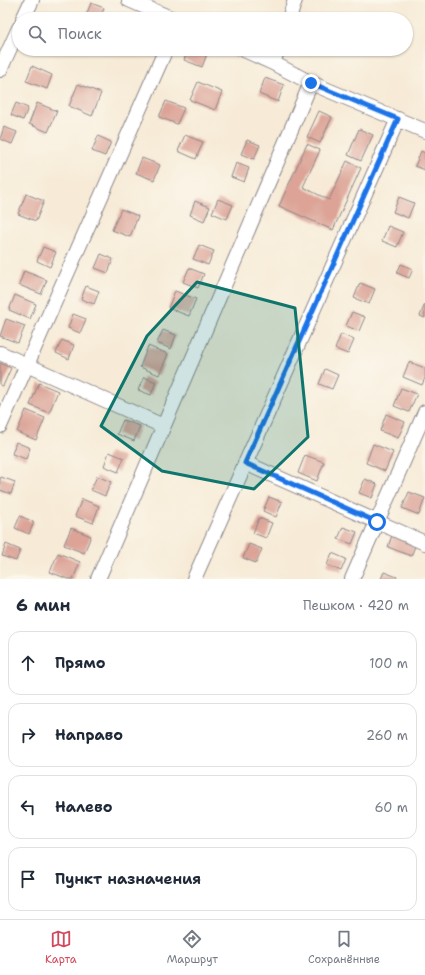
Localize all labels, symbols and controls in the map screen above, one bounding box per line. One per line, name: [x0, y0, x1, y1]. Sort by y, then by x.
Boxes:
search box: [12, 12, 413, 56]
icon: search: [26, 23, 48, 45]
text: Поиск: [58, 24, 102, 44]
route end: [302, 74, 320, 92]
route start: [368, 513, 386, 531]
text: 6 мин: [16, 594, 71, 616]
text: Пешком · 420 m: [303, 597, 409, 614]
icon: ahead: [17, 652, 39, 674]
text: Прямо: [55, 653, 105, 673]
text: 100 m: [369, 655, 408, 672]
icon: right: [17, 724, 39, 746]
text: Направо: [55, 725, 123, 745]
text: 260 m: [366, 727, 408, 744]
icon: left: [17, 796, 39, 818]
text: Налево: [55, 797, 113, 817]
text: 60 m: [375, 799, 408, 816]
icon: arrive: [17, 868, 39, 890]
text: Пункт назначения: [55, 869, 201, 889]
tab: Карта: [45, 928, 77, 967]
tab: Маршрут: [167, 928, 218, 967]
tab: Сохранённые: [308, 928, 380, 967]

